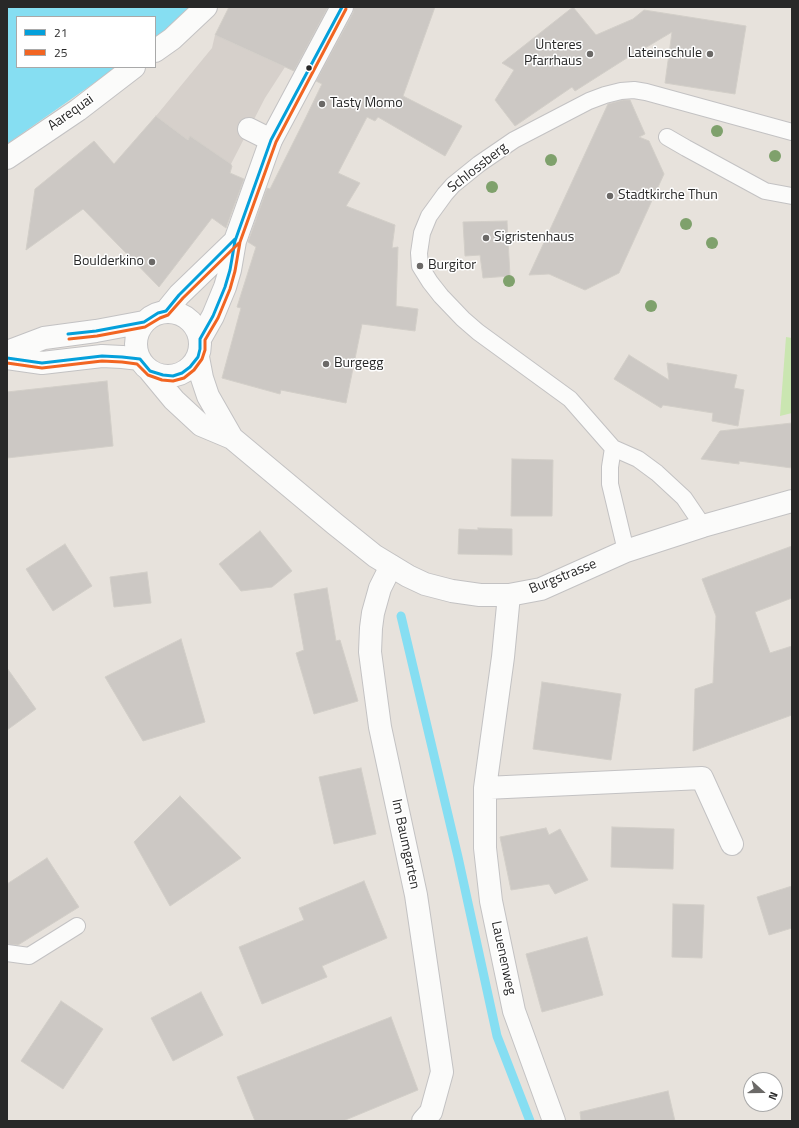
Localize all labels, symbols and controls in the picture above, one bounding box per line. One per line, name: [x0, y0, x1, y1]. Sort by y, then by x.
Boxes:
legend: [16, 16, 156, 68]
text: 21: [54, 23, 67, 42]
place label: Unteres Pfarrhaus: [524, 38, 582, 70]
text: 25: [54, 43, 67, 62]
place label: Lateinschule: [628, 46, 702, 62]
marker: Unteres Pfarrhaus: [585, 49, 595, 59]
marker: Lateinschule: [705, 49, 715, 59]
unlabelled marker: [304, 63, 314, 73]
street label: Aarequai: [45, 91, 97, 135]
place label: Tasty Momo: [330, 96, 403, 112]
marker: Tasty Momo: [317, 99, 327, 109]
street label: Schlossberg: [445, 139, 511, 197]
place label: Stadtkirche Thun: [618, 188, 718, 204]
marker: Stadtkirche Thun: [605, 191, 615, 201]
place label: Sigristenhaus: [494, 230, 574, 246]
marker: Sigristenhaus: [481, 233, 491, 243]
place label: Boulderkino: [73, 254, 144, 270]
marker: Boulderkino: [147, 257, 157, 267]
place label: Burgitor: [428, 258, 476, 274]
marker: Burgitor: [415, 261, 425, 271]
place label: Burgegg: [334, 356, 383, 372]
marker: Burgegg: [321, 359, 331, 369]
street label: Burgstrasse: [527, 556, 599, 598]
street label: Im Baumgarten: [387, 797, 423, 891]
street label: Lauenenweg: [487, 920, 519, 996]
north arrow: [743, 1072, 783, 1112]
text: N: [764, 1090, 782, 1102]

